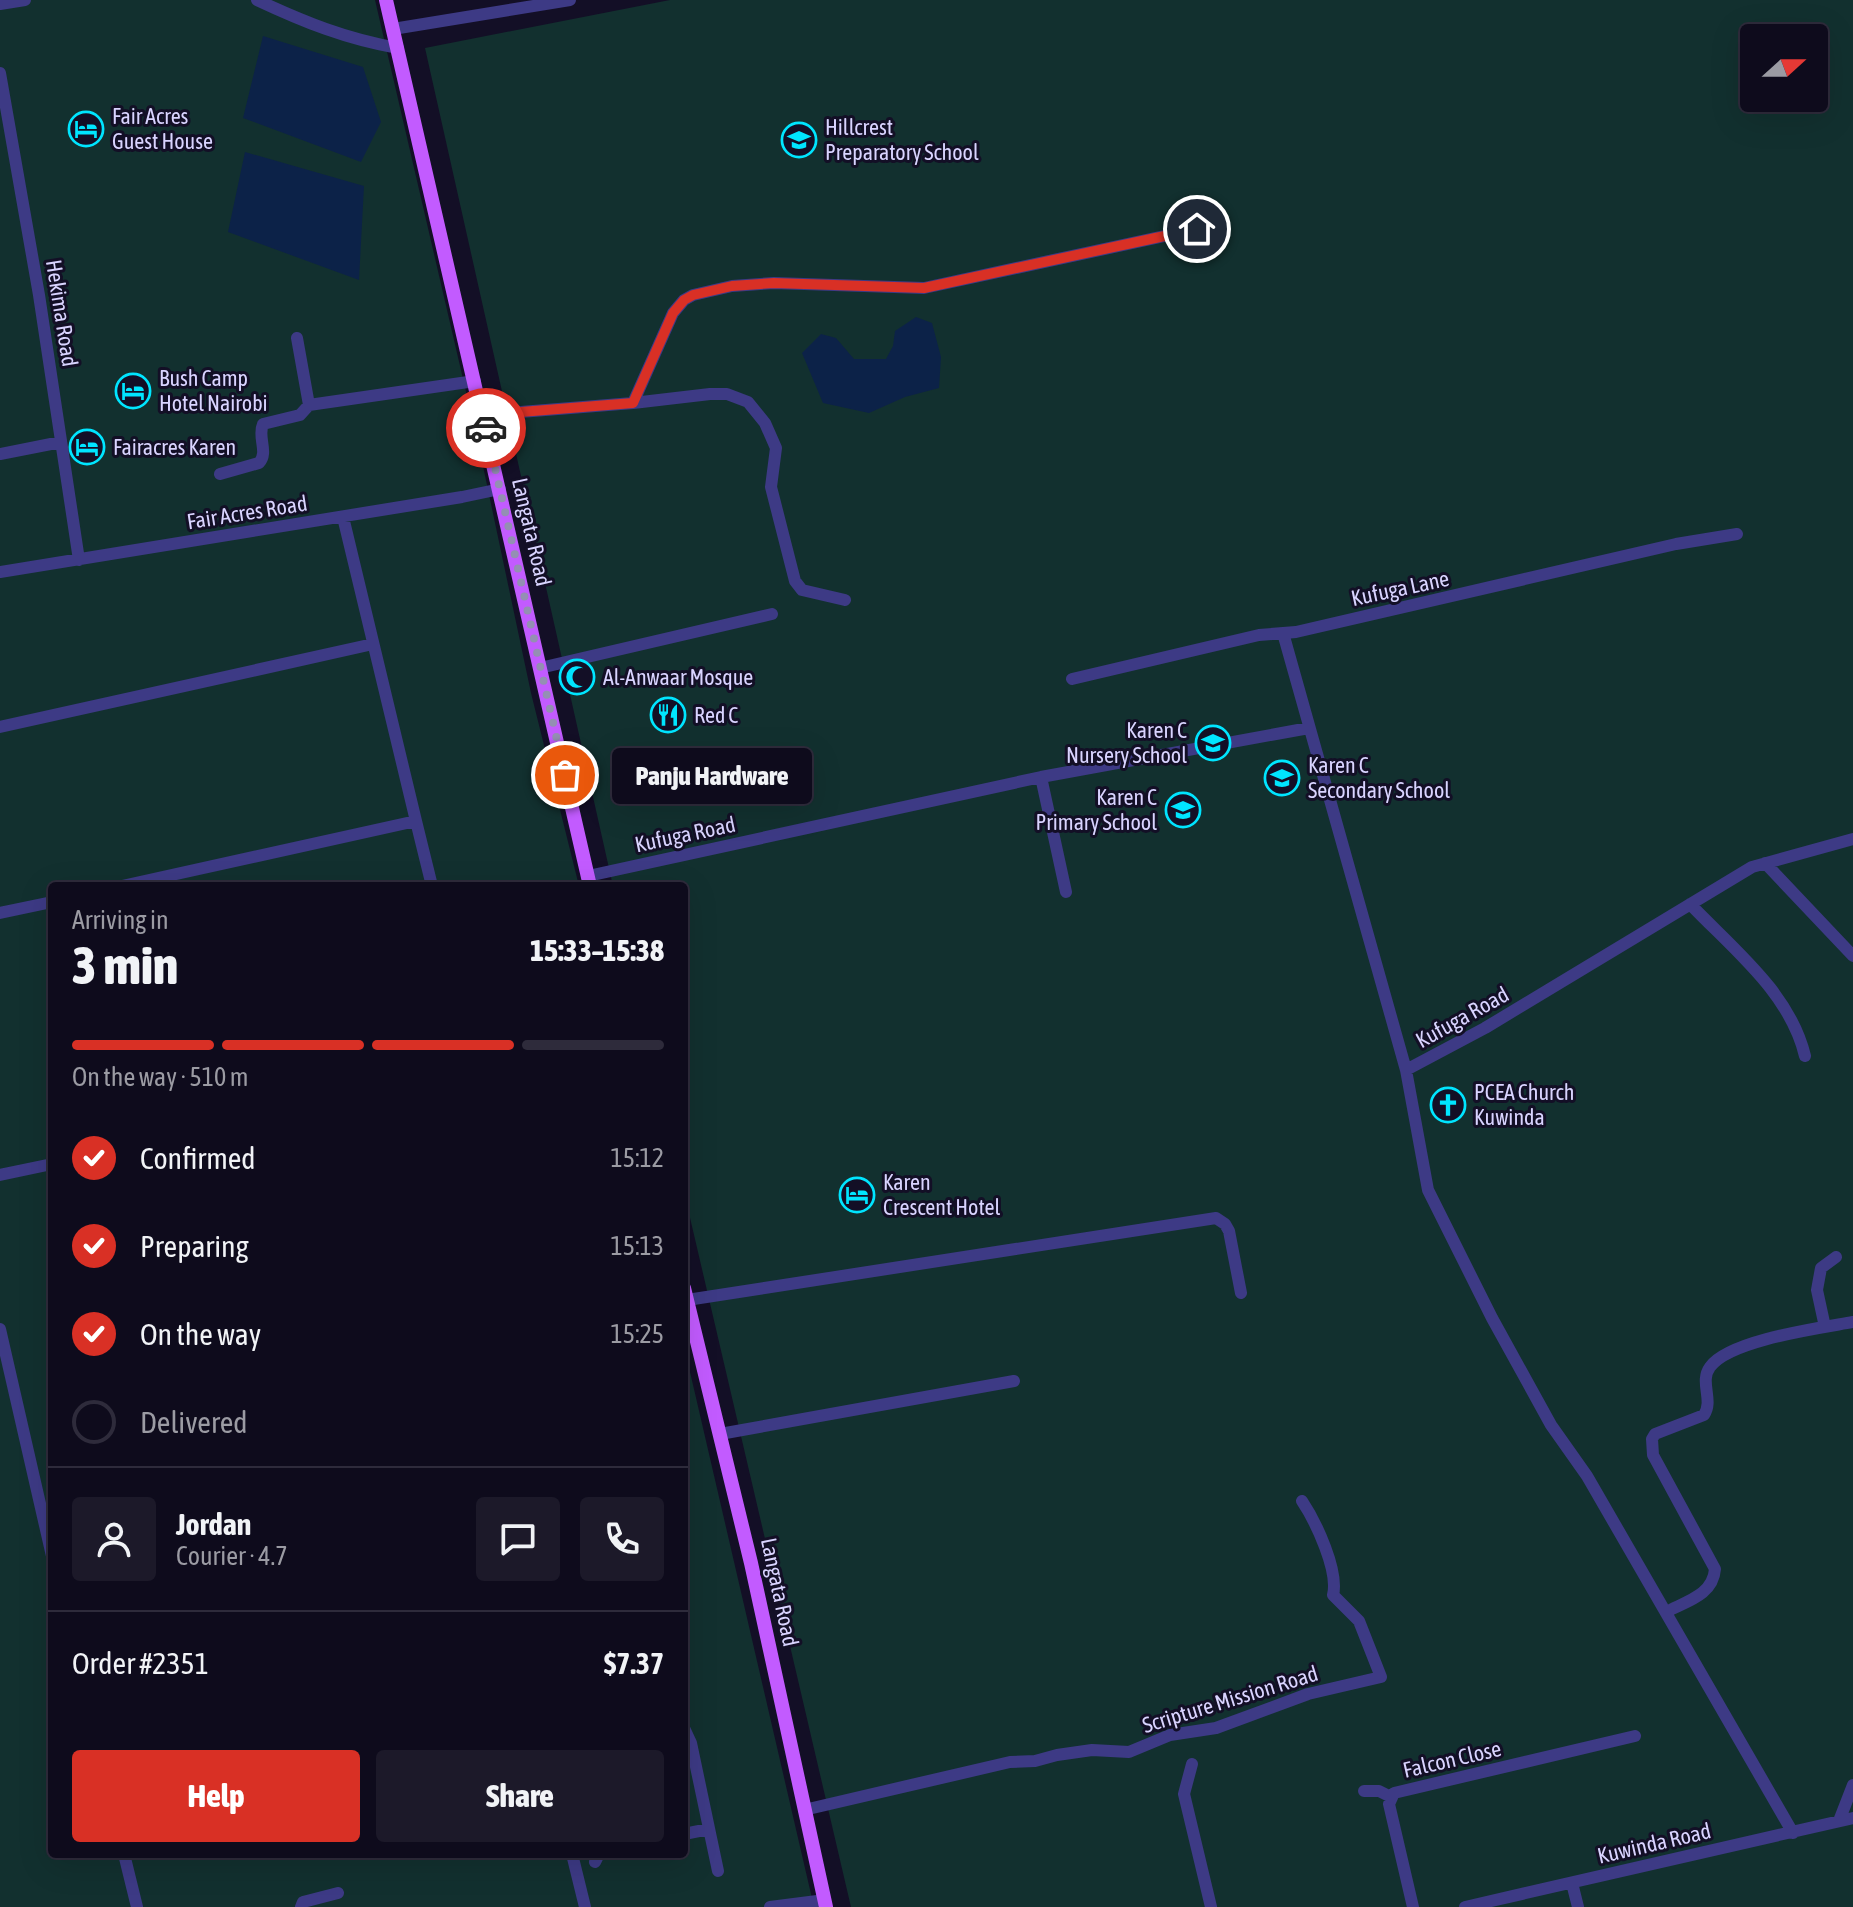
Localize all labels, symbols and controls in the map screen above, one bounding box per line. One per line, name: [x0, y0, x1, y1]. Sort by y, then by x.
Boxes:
north arrow: [1740, 24, 1828, 112]
map controls: [1740, 24, 1828, 112]
place label: Fair Acres Guest House: [112, 103, 213, 154]
hotel icon: Fair Acres Guest House: [67, 110, 105, 148]
place label: Hillcrest Preparatory School: [825, 114, 979, 165]
school or university icon: Hillcrest Preparatory School: [780, 121, 818, 159]
pin: [1163, 195, 1231, 263]
icon: home: [1175, 207, 1219, 251]
street label: Hekima Road: [41, 258, 83, 368]
place label: Bush Camp Hotel Nairobi: [159, 365, 268, 416]
hotel icon: Bush Camp Hotel Nairobi: [114, 372, 152, 410]
courier: [446, 388, 526, 468]
icon: car: [464, 406, 508, 450]
hotel icon: Fairacres Karen: [68, 428, 106, 466]
place label: Fairacres Karen: [113, 434, 236, 460]
street label: Langata Road: [507, 475, 557, 589]
street label: Fair Acres Road: [185, 490, 309, 534]
street label: Kufuga Lane: [1349, 565, 1451, 611]
mosque icon: Al-Anwaar Mosque: [558, 658, 596, 696]
place label: Al-Anwaar Mosque: [603, 664, 753, 690]
restaurant icon: Red C: [649, 696, 687, 734]
place label: Red C: [694, 702, 738, 728]
place label: Karen C Nursery School: [1066, 717, 1187, 768]
school or university icon: Karen C Nursery School: [1194, 724, 1232, 762]
pin: [531, 741, 599, 809]
callout: Panju Hardware: [613, 747, 813, 803]
place label: Karen C Secondary School: [1308, 752, 1450, 803]
icon: bag: [543, 753, 587, 797]
school or university icon: Karen C Secondary School: [1263, 759, 1301, 797]
text: Panju Hardware: [635, 761, 789, 791]
place label: Karen C Primary School: [1035, 784, 1157, 835]
school or university icon: Karen C Primary School: [1164, 791, 1202, 829]
street label: Kufuga Road: [632, 811, 738, 857]
text: Arriving in: [72, 905, 169, 935]
text: 15:33–15:38: [530, 933, 664, 967]
text: 3 min: [72, 935, 178, 995]
street label: Kufuga Road: [1411, 981, 1513, 1053]
text: On the way · 510 m: [72, 1062, 249, 1092]
place label: PCEA Church Kuwinda: [1474, 1079, 1574, 1130]
church icon: PCEA Church Kuwinda: [1429, 1086, 1467, 1124]
icon: check: [72, 1136, 116, 1180]
text: Confirmed: [140, 1141, 255, 1175]
text: 15:12: [610, 1143, 664, 1173]
place label: Karen Crescent Hotel: [883, 1169, 1001, 1220]
hotel icon: Karen Crescent Hotel: [838, 1176, 876, 1214]
icon: check: [72, 1224, 116, 1268]
text: Preparing: [140, 1229, 249, 1263]
text: 15:13: [610, 1231, 664, 1261]
icon: check: [72, 1312, 116, 1356]
text: On the way: [140, 1317, 261, 1351]
text: 15:25: [610, 1319, 664, 1349]
text: Delivered: [140, 1405, 248, 1439]
button: person: [72, 1497, 156, 1581]
button: chat: [476, 1497, 560, 1581]
button: phone: [580, 1497, 664, 1581]
text: Jordan: [176, 1507, 251, 1541]
street label: Langata Road: [756, 1535, 804, 1649]
text: Courier · 4.7: [176, 1541, 287, 1571]
text: Order #2351: [72, 1646, 209, 1680]
text: $7.37: [604, 1646, 664, 1680]
street label: Scripture Mission Road: [1139, 1660, 1321, 1738]
street label: Falcon Close: [1400, 1735, 1504, 1783]
button: Help: [72, 1750, 360, 1842]
button: Share: [376, 1750, 664, 1842]
street label: Kuwinda Road: [1595, 1817, 1713, 1869]

